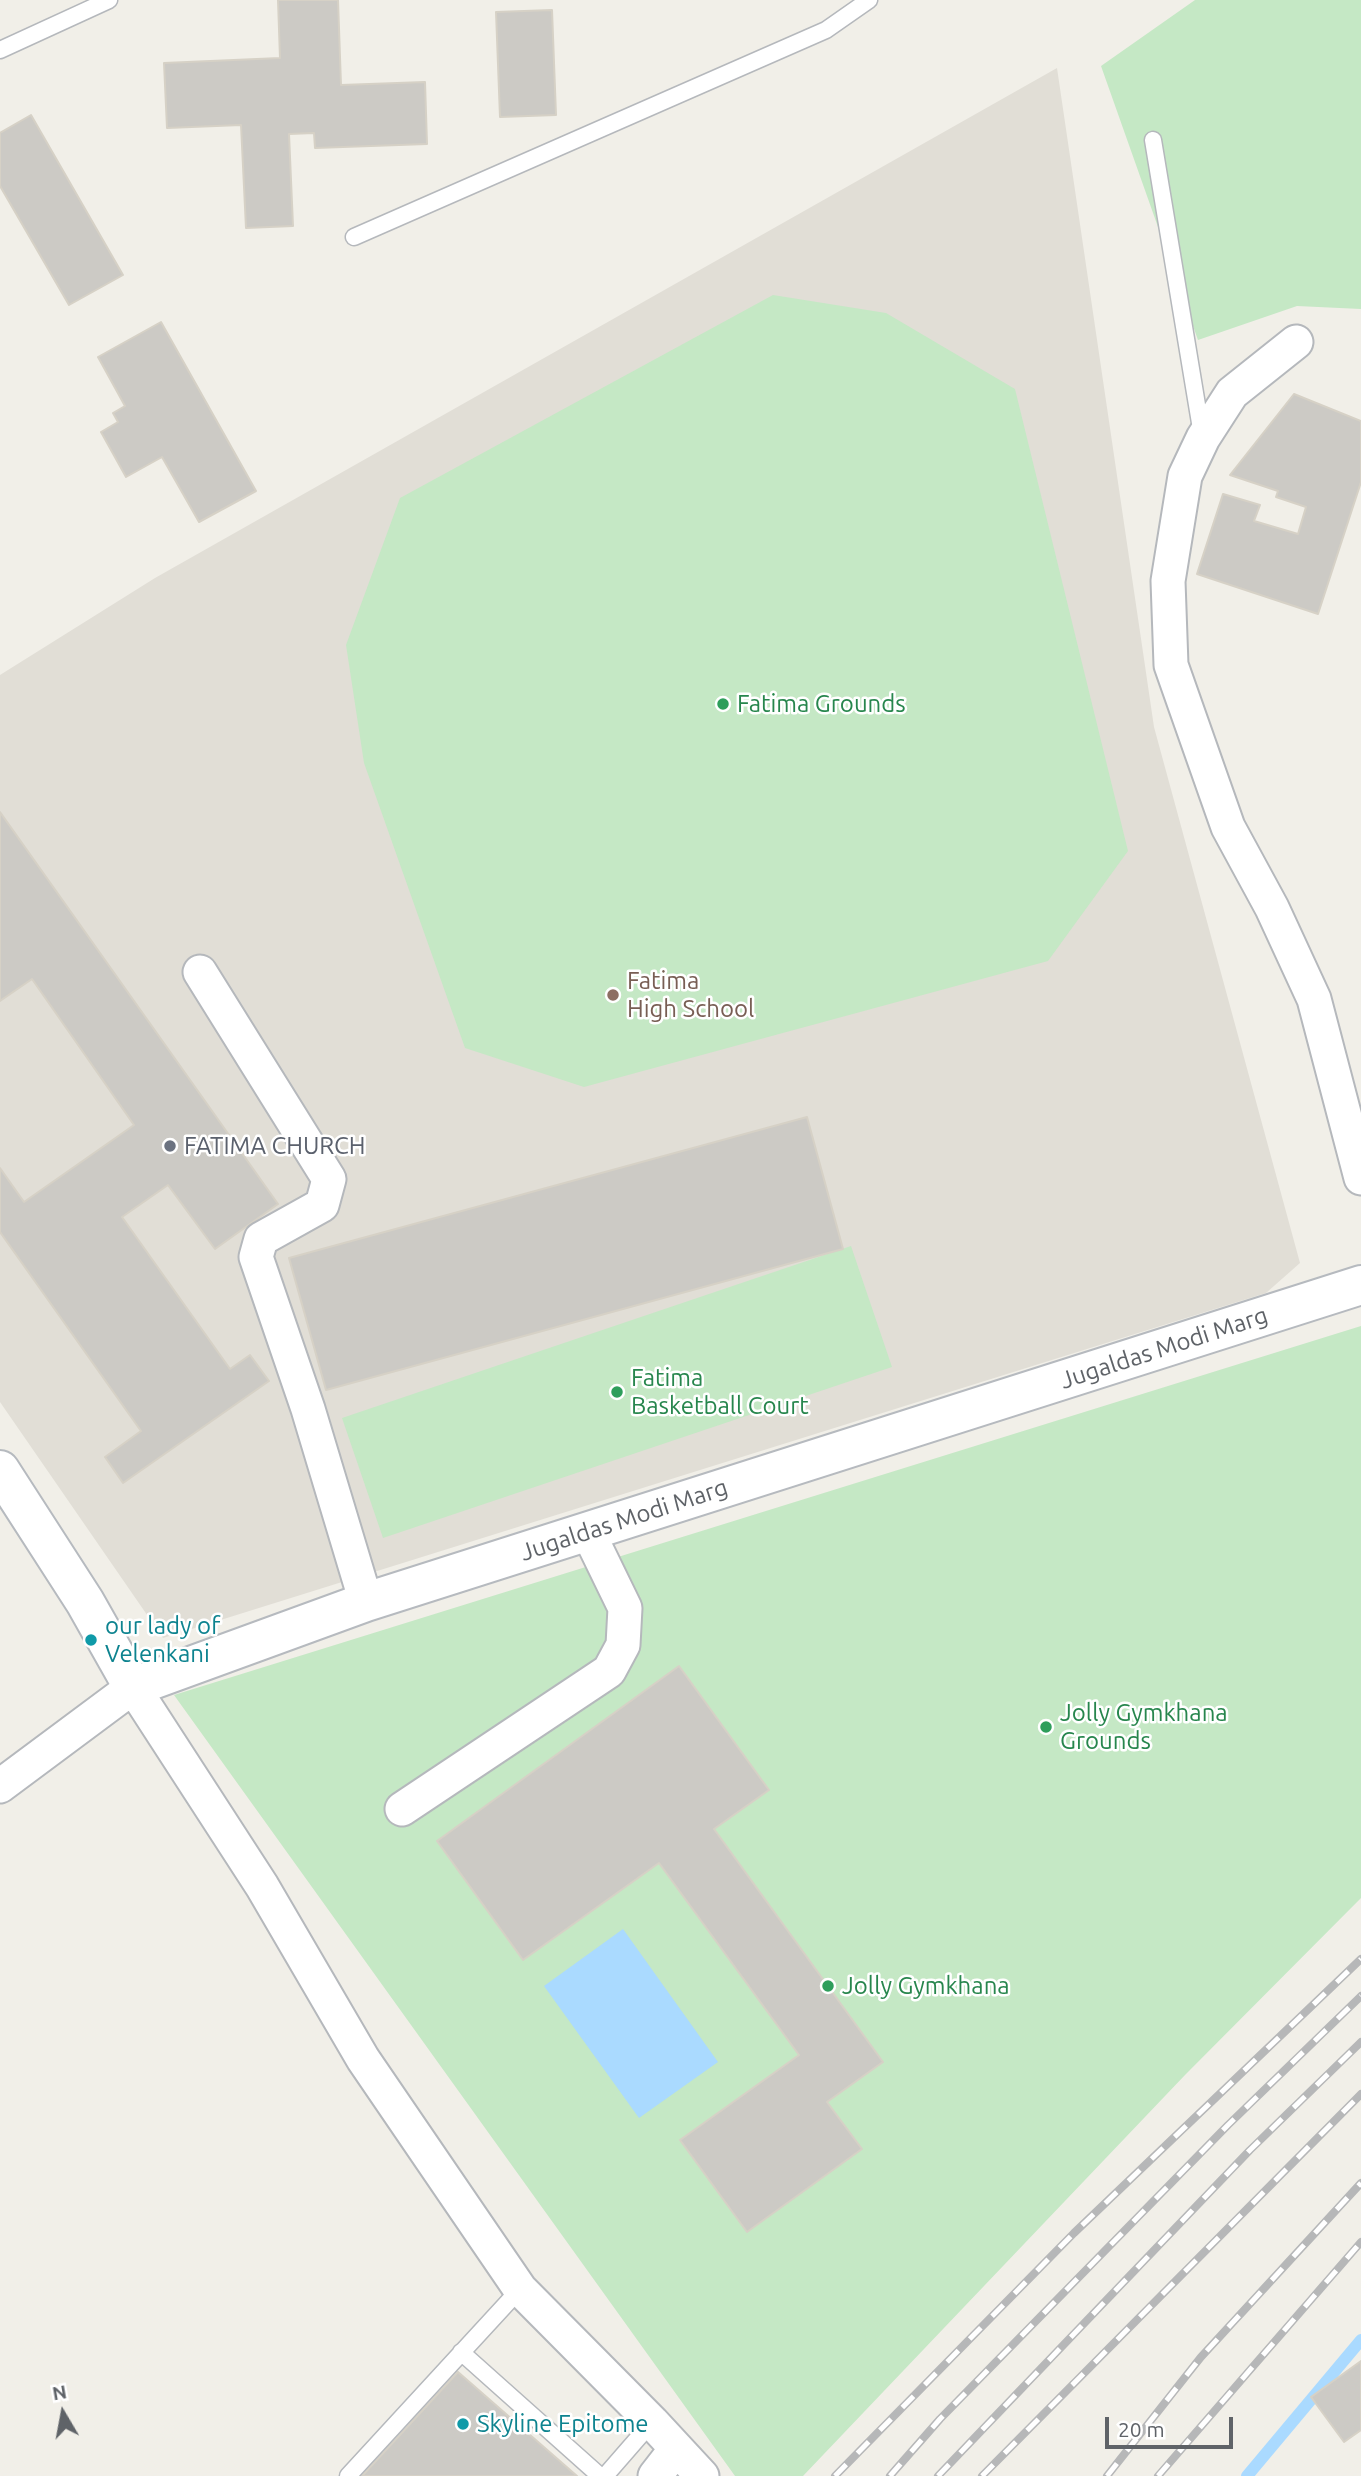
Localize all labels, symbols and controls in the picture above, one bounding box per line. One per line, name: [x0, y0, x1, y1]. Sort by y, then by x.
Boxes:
place label: Fatima Grounds: [737, 690, 906, 718]
marker: Fatima Grounds: [715, 696, 731, 712]
place label: Fatima High School: [627, 967, 754, 1023]
marker: Fatima High School: [605, 987, 621, 1003]
place label: FATIMA CHURCH: [184, 1132, 366, 1160]
marker: FATIMA CHURCH: [162, 1138, 178, 1154]
street label: Jugaldas Modi Marg: [1057, 1301, 1271, 1395]
place label: Fatima Basketball Court: [631, 1364, 809, 1420]
marker: Fatima Basketball Court: [609, 1384, 625, 1400]
street label: Jugaldas Modi Marg: [517, 1473, 731, 1567]
place label: our lady of Velenkani: [105, 1612, 220, 1668]
marker: our lady of Velenkani: [83, 1632, 99, 1648]
place label: Jolly Gymkhana Grounds: [1060, 1699, 1228, 1755]
marker: Jolly Gymkhana Grounds: [1038, 1719, 1054, 1735]
place label: Jolly Gymkhana: [842, 1972, 1010, 2000]
marker: Jolly Gymkhana: [820, 1978, 836, 1994]
north arrow: [28, 2378, 98, 2448]
text: N: [50, 2380, 68, 2404]
scale bar: [1109, 2402, 1237, 2446]
place label: Skyline Epitome: [477, 2410, 649, 2438]
marker: Skyline Epitome: [455, 2416, 471, 2432]
text: 20 m: [1118, 2417, 1165, 2441]

